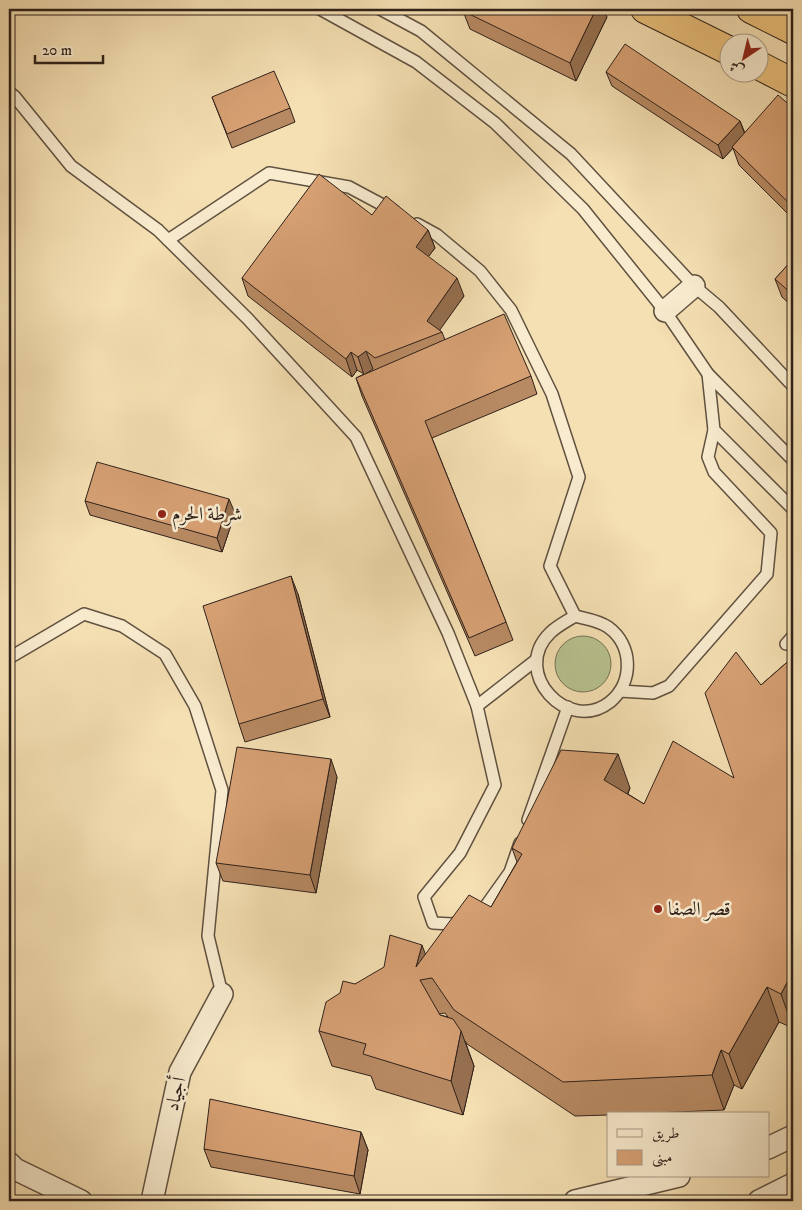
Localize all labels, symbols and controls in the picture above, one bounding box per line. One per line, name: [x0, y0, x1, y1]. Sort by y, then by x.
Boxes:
scale bar: [35, 32, 102, 64]
north arrow: [720, 32, 770, 82]
text: 20 m: [42, 41, 72, 60]
text: ش: [726, 56, 748, 79]
place label: شرطة الحرم: [172, 503, 242, 530]
marker: شرطة الحرم: [156, 508, 168, 520]
place label: قصر الصفا: [668, 898, 731, 921]
marker: قصر الصفا: [652, 903, 664, 915]
street label: أجياد: [159, 1073, 191, 1113]
legend: [607, 1112, 770, 1178]
text: طريق: [652, 1124, 679, 1143]
text: مبنى: [652, 1148, 672, 1168]

